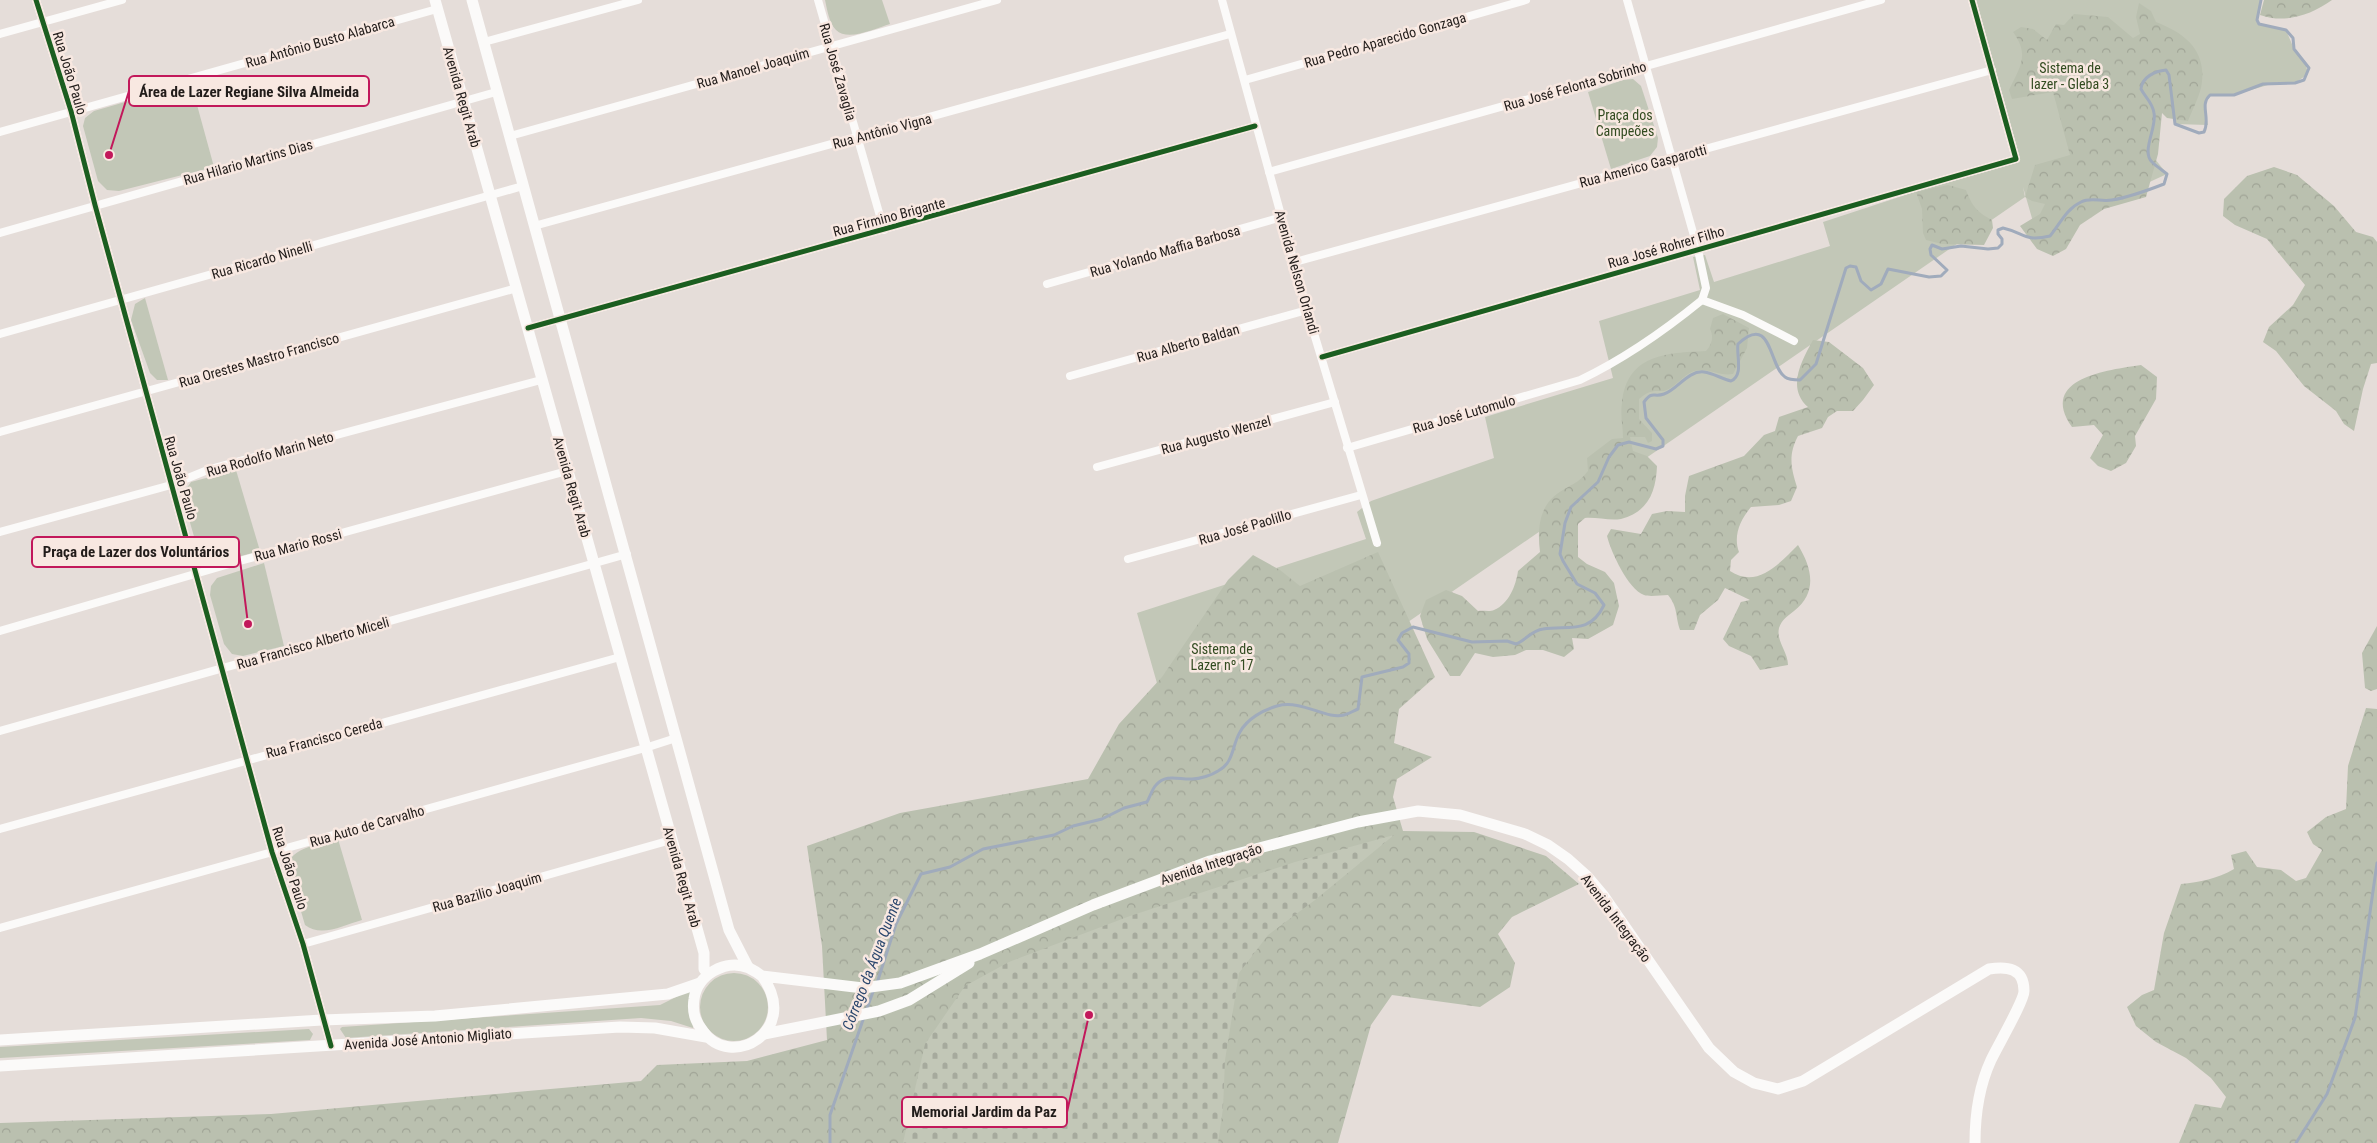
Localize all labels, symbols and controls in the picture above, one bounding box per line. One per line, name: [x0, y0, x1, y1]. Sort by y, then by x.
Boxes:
street label: Rua Pedro Aparecido Gonzaga: [1302, 9, 1468, 71]
street label: Rua Antônio Busto Alabarca: [244, 13, 396, 71]
street label: Rua José Zavaglia: [816, 21, 860, 123]
street label: Rua João Paulo: [50, 29, 90, 117]
street label: Rua Manoel Joaquim: [695, 44, 811, 92]
street label: Avenida Regit Arab: [440, 45, 484, 149]
street label: Rua José Felonta Sobrinho: [1502, 58, 1648, 114]
park label: Sistema de lazer - Gleba 3: [2031, 60, 2109, 92]
callout: Área de Lazer Regiane Silva Almeida: [129, 76, 369, 106]
text: Área de Lazer Regiane Silva Almeida: [139, 83, 359, 101]
park label: Praça dos Campeões: [1596, 107, 1654, 139]
street label: Rua Antônio Vigna: [831, 110, 933, 152]
street label: Rua Hilario Martins Dias: [182, 136, 314, 188]
street label: Rua Americo Gasparotti: [1578, 141, 1708, 191]
street label: Rua Firmino Brigante: [831, 194, 947, 240]
street label: Avenida Nelson Orlandi: [1272, 208, 1322, 336]
street label: Rua Yolando Maffia Barbosa: [1088, 222, 1242, 280]
street label: Rua José Rohrer Filho: [1606, 223, 1726, 271]
street label: Rua Ricardo Ninelli: [210, 238, 314, 282]
street label: Rua Alberto Baldan: [1135, 321, 1241, 365]
street label: Rua Orestes Mastro Francisco: [177, 329, 341, 391]
street label: Rua José Lutomulo: [1411, 392, 1517, 436]
street label: Rua Augusto Wenzel: [1159, 413, 1273, 457]
street label: Rua Rodolfo Marin Neto: [205, 428, 335, 480]
street label: Rua João Paulo: [161, 434, 201, 522]
street label: Avenida Regit Arab: [550, 435, 594, 539]
street label: Rua José Paolillo: [1197, 506, 1293, 548]
street label: Rua Mario Rossi: [253, 526, 343, 564]
callout: Praça de Lazer dos Voluntários: [32, 537, 239, 567]
text: Praça de Lazer dos Voluntários: [43, 543, 229, 561]
street label: Rua Francisco Alberto Miceli: [235, 614, 391, 672]
park label: Sistema de Lazer nº 17: [1191, 641, 1254, 673]
street label: Rua Francisco Cereda: [264, 715, 384, 761]
street label: Rua Auto de Carvalho: [308, 802, 426, 850]
street label: Rua João Paulo: [269, 825, 311, 911]
street label: Avenida Regit Arab: [660, 825, 704, 929]
street label: Avenida Integração: [1158, 840, 1264, 888]
street label: Rua Bazilio Joaquim: [431, 869, 543, 915]
street label: Avenida Integração: [1578, 871, 1654, 965]
water label: Córrego da Água Quente: [838, 895, 906, 1033]
street label: Avenida José Antonio Migliato: [344, 1025, 512, 1053]
callout: Memorial Jardim da Paz: [902, 1097, 1067, 1127]
text: Memorial Jardim da Paz: [911, 1103, 1057, 1121]

